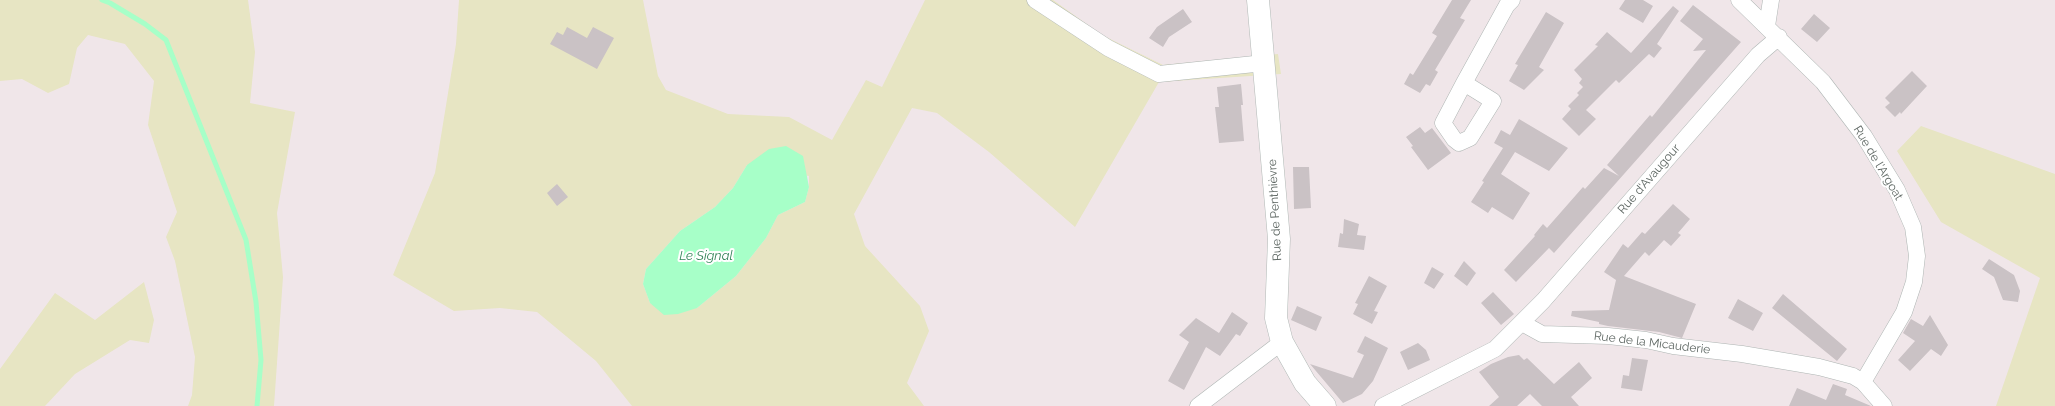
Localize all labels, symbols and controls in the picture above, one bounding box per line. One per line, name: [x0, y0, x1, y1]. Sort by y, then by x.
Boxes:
street label: Rue de l'Argoat: [1850, 123, 1906, 203]
street label: Rue d'Avaugour: [1615, 141, 1683, 217]
street label: Rue de Penthièvre: [1265, 159, 1285, 261]
water label: Le Signal: [679, 248, 733, 264]
street label: Rue de la Micauderie: [1593, 329, 1711, 357]

